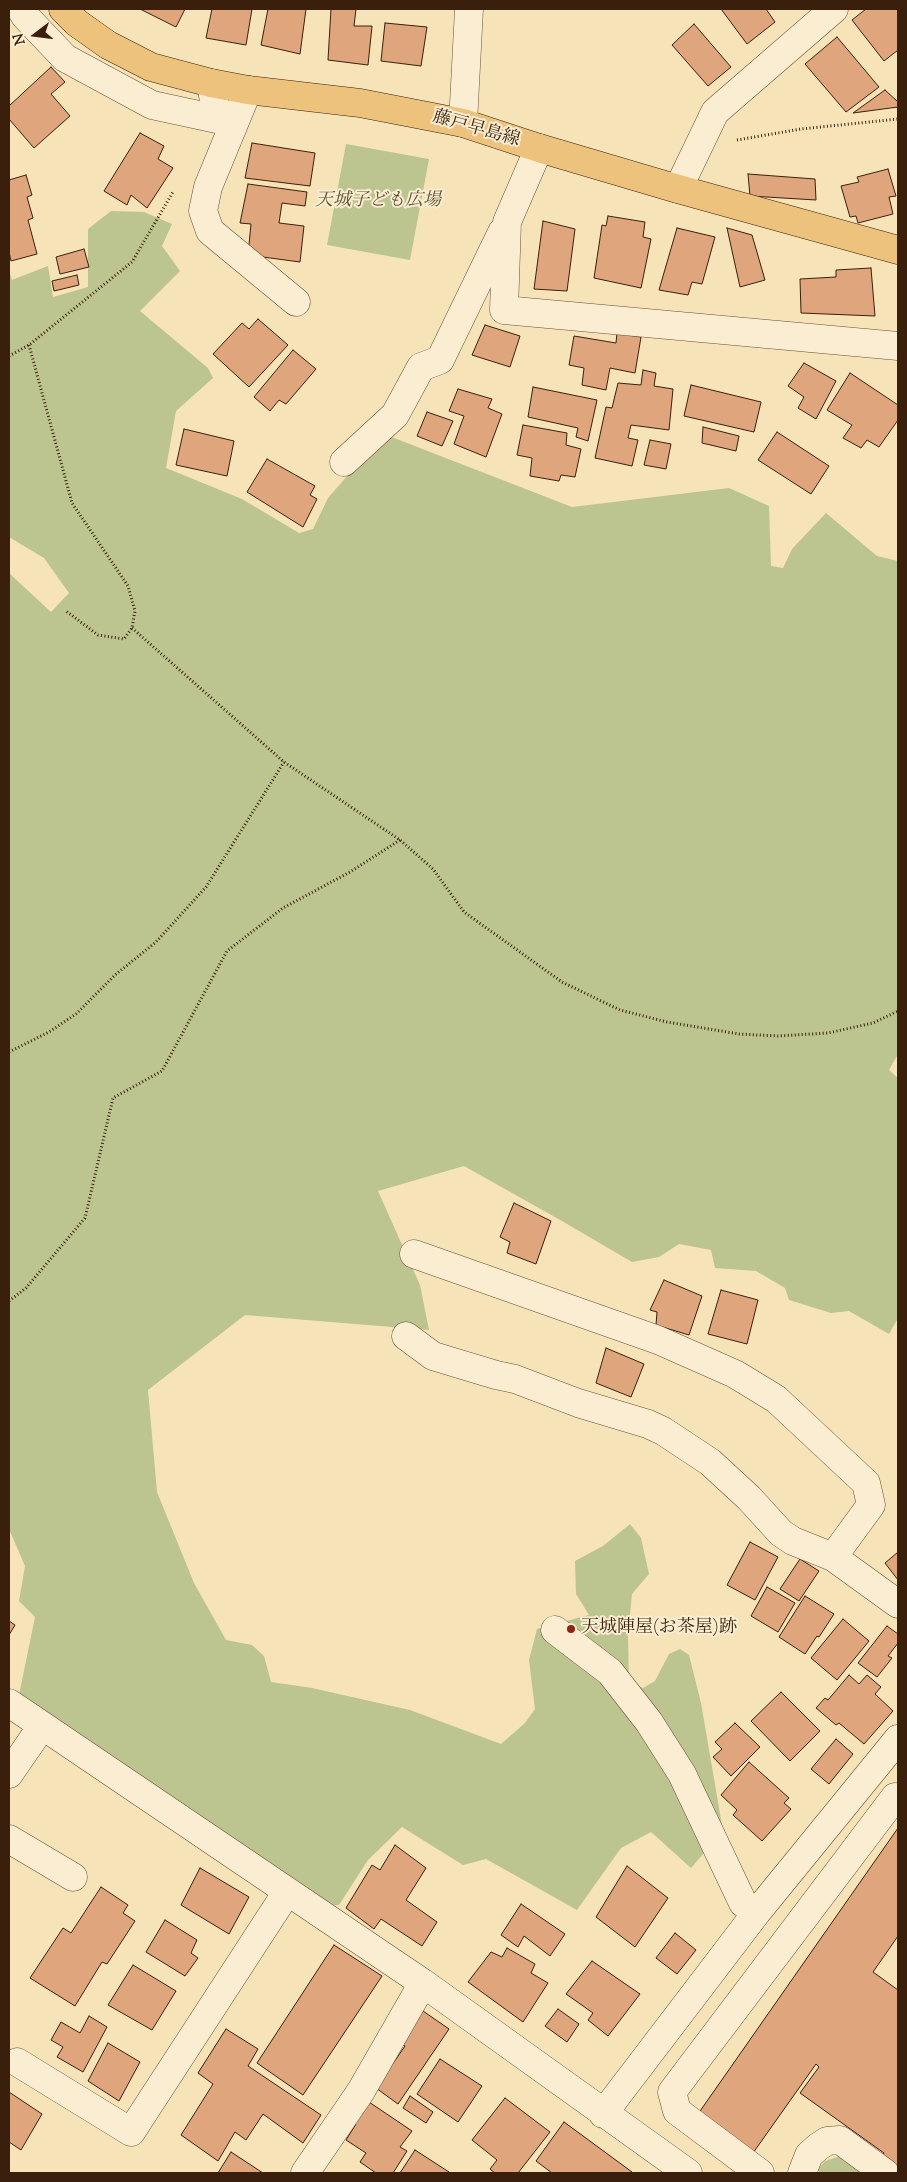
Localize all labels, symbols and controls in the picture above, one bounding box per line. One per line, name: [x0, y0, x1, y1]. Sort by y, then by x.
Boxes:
north arrow: [10, 10, 60, 60]
text: N: [9, 31, 32, 47]
street label: 藤戸早島線: [430, 107, 522, 153]
park label: 天城子ども広場: [315, 191, 441, 213]
place label: 天城陣屋(お茶屋)跡: [581, 1618, 737, 1640]
marker: 天城陣屋(お茶屋)跡: [565, 1623, 577, 1635]

